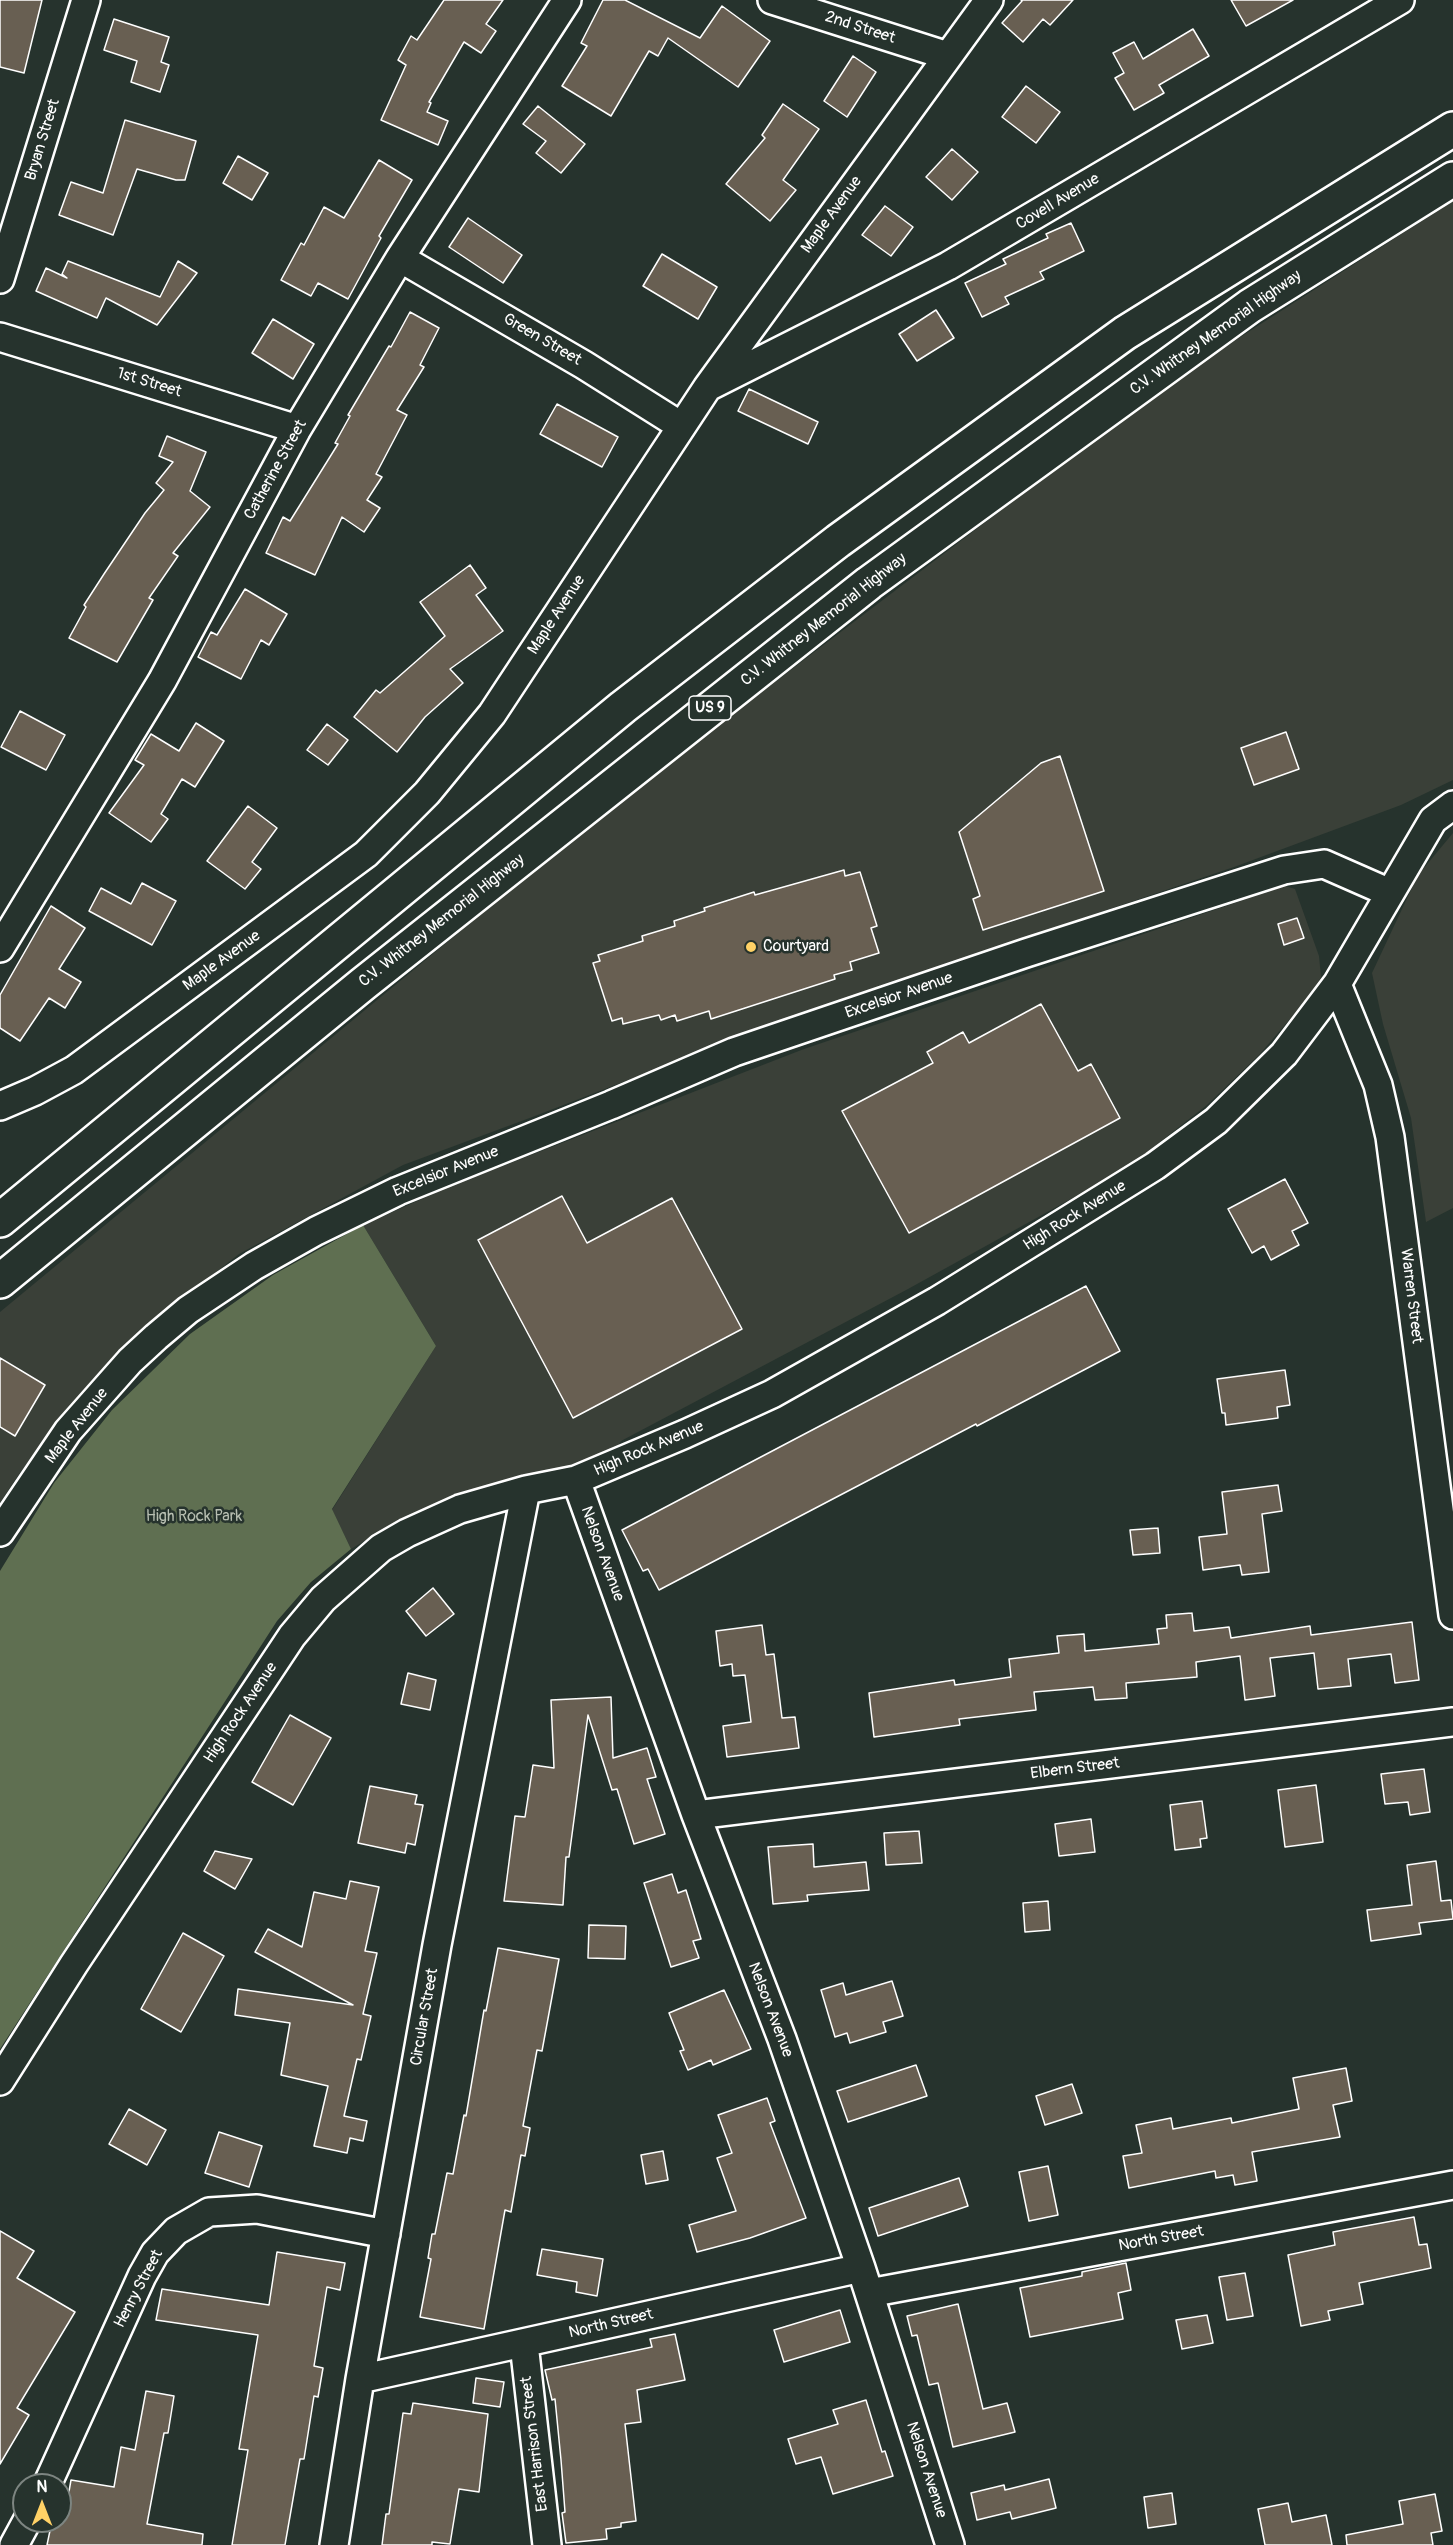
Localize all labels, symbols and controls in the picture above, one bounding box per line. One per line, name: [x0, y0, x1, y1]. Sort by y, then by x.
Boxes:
street label: 2nd Street: [822, 8, 898, 48]
street label: Bryan Street: [21, 97, 65, 183]
street label: Covell Avenue: [1013, 170, 1103, 234]
street label: Maple Avenue: [798, 173, 866, 257]
street label: C.V. Whitney Memorial Highway: [1127, 266, 1305, 400]
street label: Green Street: [499, 310, 585, 370]
street label: 1st Street: [114, 364, 184, 402]
street label: Catherine Street: [241, 417, 311, 523]
street label: C.V. Whitney Memorial Highway: [737, 549, 911, 691]
street label: Maple Avenue: [524, 572, 590, 658]
road number: US 9: [689, 696, 731, 720]
street label: C.V. Whitney Memorial Highway: [355, 850, 529, 992]
street label: Maple Avenue: [180, 927, 264, 995]
place label: Courtyard: [763, 937, 829, 957]
marker: Courtyard: [744, 940, 758, 954]
street label: Excelsior Avenue: [843, 969, 955, 1023]
street label: Excelsior Avenue: [390, 1142, 502, 1202]
street label: High Rock Avenue: [1020, 1177, 1130, 1255]
street label: Warren Street: [1396, 1247, 1426, 1345]
street label: Maple Avenue: [41, 1384, 113, 1468]
street label: High Rock Avenue: [591, 1417, 707, 1481]
street label: Nelson Avenue: [576, 1504, 628, 1604]
park label: High Rock Park: [146, 1507, 242, 1527]
street label: High Rock Avenue: [200, 1659, 282, 1767]
street label: Elbern Street: [1029, 1754, 1121, 1784]
street label: Nelson Avenue: [743, 1960, 797, 2060]
street label: Circular Street: [407, 1967, 443, 2067]
street label: North Street: [1117, 2222, 1205, 2256]
street label: Henry Street: [110, 2247, 168, 2331]
street label: North Street: [567, 2305, 655, 2343]
street label: East Harrison Street: [517, 2375, 553, 2513]
street label: Nelson Avenue: [901, 2420, 951, 2520]
north arrow: [12, 2473, 72, 2533]
text: N: [37, 2477, 47, 2497]

